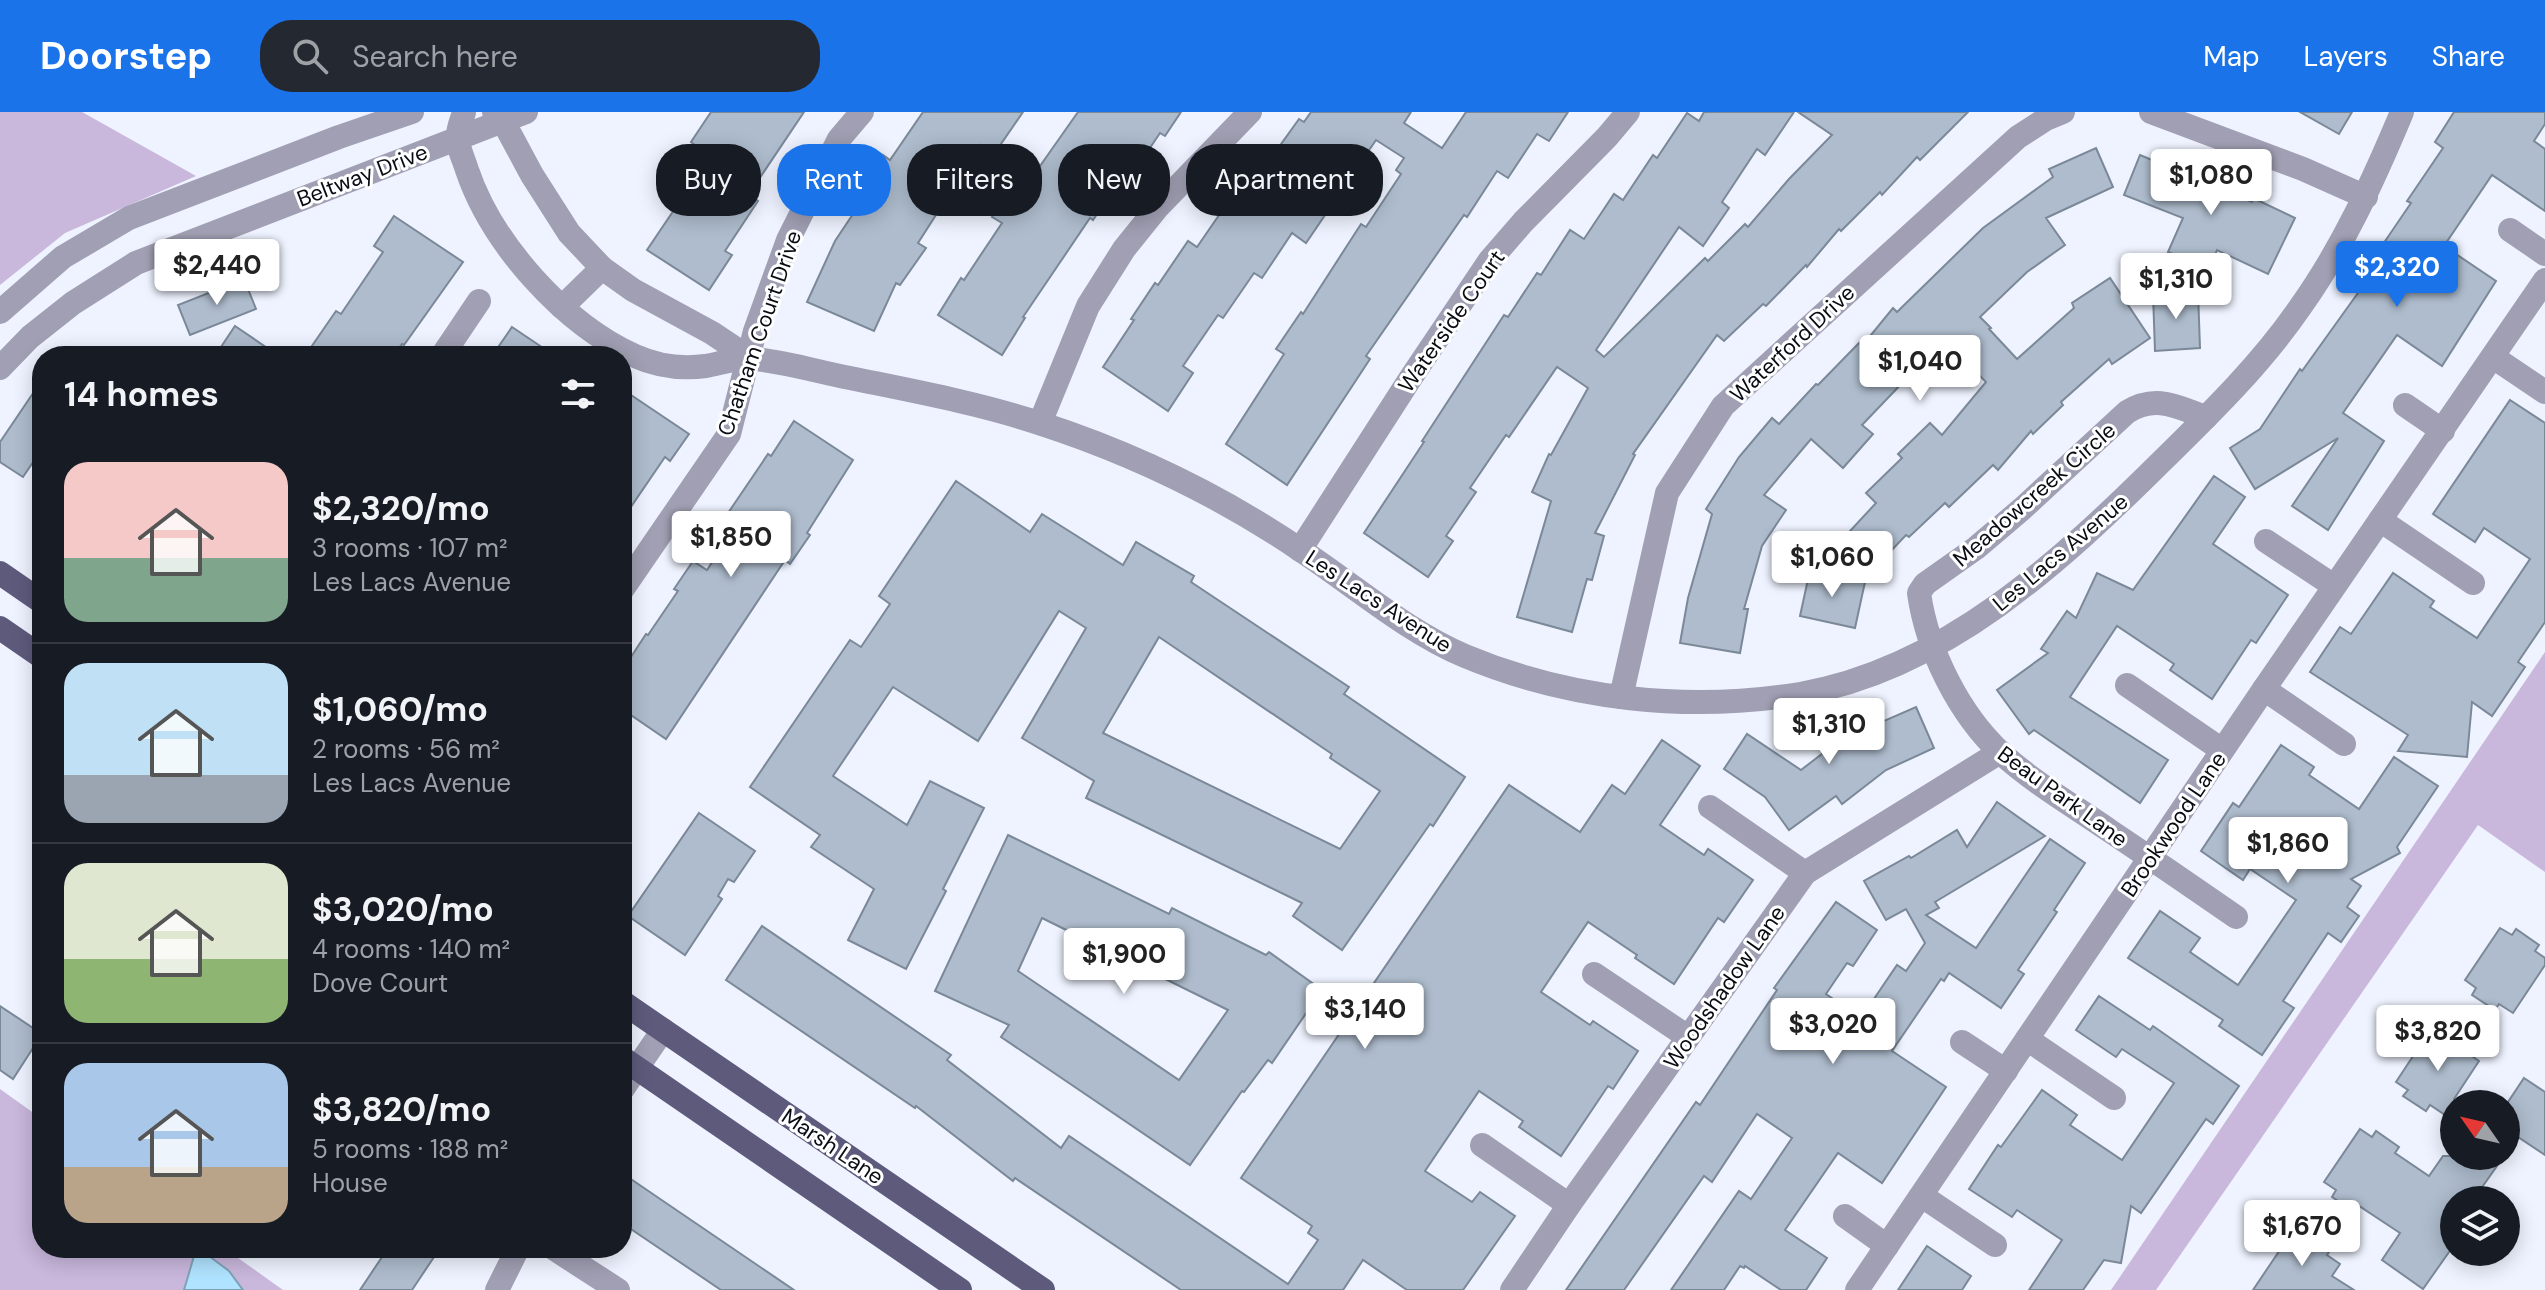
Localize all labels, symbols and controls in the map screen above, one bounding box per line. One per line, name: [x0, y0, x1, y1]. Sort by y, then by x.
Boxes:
search box: [260, 20, 820, 92]
text: Doorstep: [40, 31, 212, 81]
icon: search: [288, 34, 332, 78]
text: Search here: [352, 37, 518, 76]
text: Map: [2203, 38, 2260, 75]
text: Layers: [2304, 38, 2388, 75]
text: Share: [2432, 38, 2505, 75]
street label: Beltway Drive: [293, 137, 432, 214]
chip: Buy: [656, 144, 761, 216]
chip: Rent: [777, 144, 891, 216]
chip: Filters: [907, 144, 1042, 216]
chip: New: [1058, 144, 1170, 216]
chip: Apartment: [1186, 144, 1383, 216]
pin: $1,080: [2146, 149, 2276, 217]
text: $1,080: [2169, 158, 2253, 192]
street label: Chatham Court Drive: [711, 227, 808, 439]
pin: $2,440: [152, 239, 282, 307]
pin: $2,320: [2332, 241, 2462, 309]
street label: Waterside Court: [1391, 244, 1511, 398]
text: $2,440: [172, 248, 262, 282]
text: $2,320: [2354, 250, 2440, 284]
pin: $1,310: [2111, 253, 2241, 321]
text: $1,310: [2139, 262, 2213, 296]
street label: Waterford Drive: [1724, 278, 1861, 409]
pin: $1,040: [1855, 335, 1985, 403]
text: $1,040: [1877, 344, 1963, 378]
text: 14 homes: [64, 372, 219, 417]
icon: filters: [556, 372, 600, 416]
street label: Meadowcreek Circle: [1947, 416, 2122, 573]
text: $2,320/mo: [312, 486, 490, 531]
street label: Les Lacs Avenue: [1987, 487, 2134, 618]
icon: home: [128, 494, 224, 590]
pin: $1,850: [666, 511, 796, 579]
text: $1,850: [690, 520, 772, 554]
text: 3 rooms · 107 m²: [312, 531, 508, 565]
pin: $1,060: [1767, 531, 1897, 599]
text: $1,060: [1790, 540, 1874, 574]
street label: Les Lacs Avenue: [1300, 543, 1457, 659]
text: Les Lacs Avenue: [312, 565, 511, 599]
text: $1,060/mo: [312, 687, 488, 732]
icon: home: [128, 695, 224, 791]
pin: $1,310: [1764, 698, 1894, 766]
text: $1,310: [1792, 707, 1866, 741]
text: 2 rooms · 56 m²: [312, 732, 500, 766]
street label: Beau Park Lane: [1992, 739, 2134, 853]
street label: Brookwood Lane: [2114, 746, 2233, 902]
text: Les Lacs Avenue: [312, 766, 511, 800]
pin: $1,860: [2223, 817, 2353, 885]
text: $1,860: [2247, 826, 2329, 860]
text: $3,020/mo: [312, 887, 494, 932]
icon: home: [128, 895, 224, 991]
street label: Woodshadow Lane: [1657, 900, 1792, 1075]
pin: $1,900: [1059, 928, 1189, 996]
text: 4 rooms · 140 m²: [312, 932, 510, 966]
text: $1,900: [1082, 937, 1166, 971]
text: Dove Court: [312, 966, 448, 1000]
pin: $3,140: [1300, 983, 1430, 1051]
text: $3,140: [1324, 992, 1406, 1026]
pin: $3,020: [1768, 998, 1898, 1066]
pin: $3,820: [2373, 1005, 2503, 1073]
text: $3,020: [1788, 1007, 1878, 1041]
text: $3,820: [2394, 1014, 2482, 1048]
text: $3,820/mo: [312, 1087, 491, 1132]
north arrow: [2440, 1090, 2520, 1170]
map controls: [2440, 1090, 2520, 1266]
icon: home: [128, 1095, 224, 1191]
street label: Marsh Lane: [776, 1102, 889, 1191]
text: 5 rooms · 188 m²: [312, 1132, 508, 1166]
text: House: [312, 1166, 388, 1200]
button: layers: [2440, 1186, 2520, 1266]
pin: $1,670: [2237, 1200, 2367, 1268]
text: $1,670: [2262, 1209, 2342, 1243]

